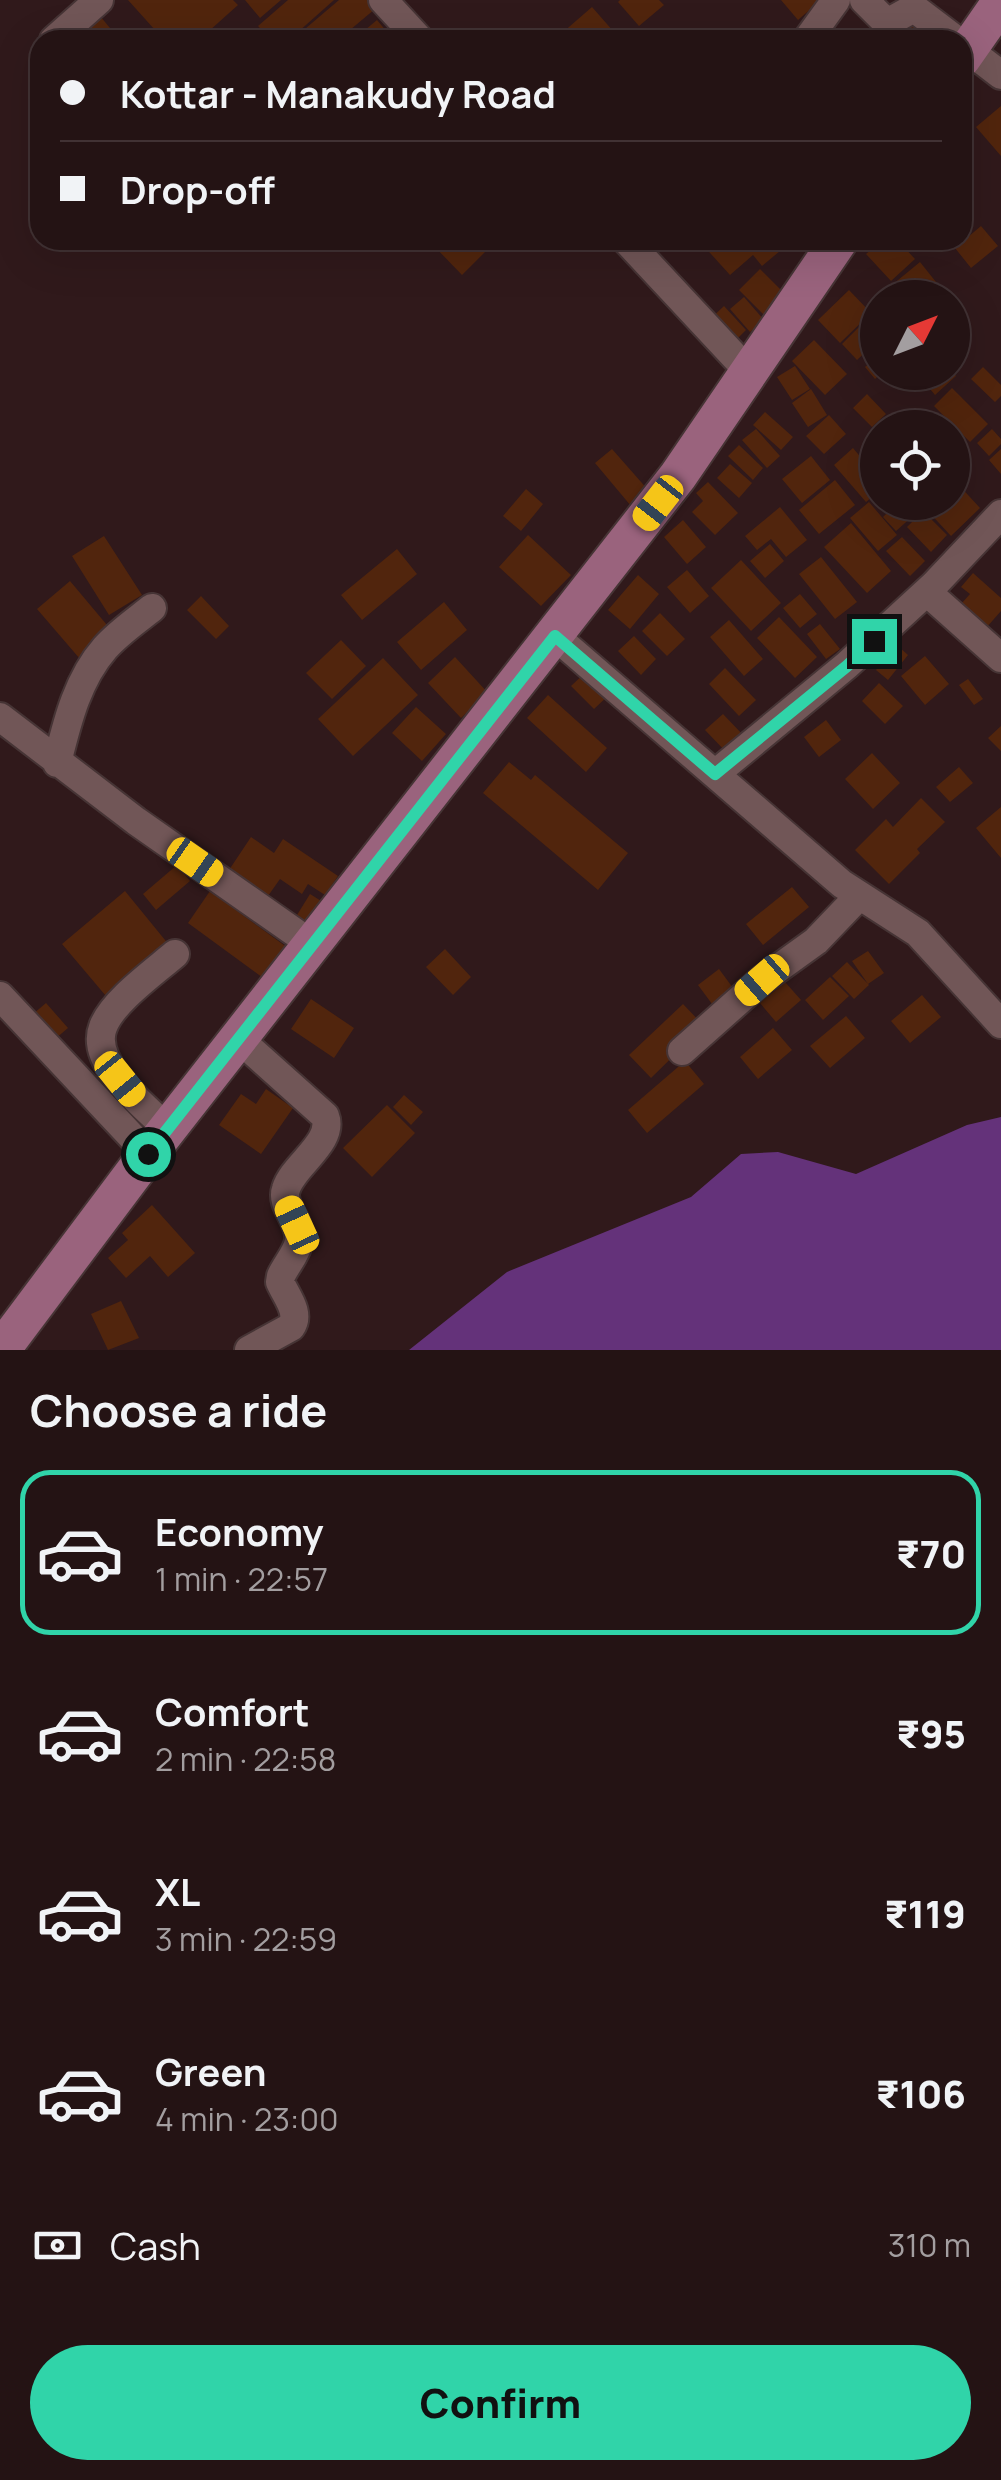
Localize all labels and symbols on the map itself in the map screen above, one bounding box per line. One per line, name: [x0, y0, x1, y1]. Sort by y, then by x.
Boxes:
north arrow: [860, 280, 970, 390]
car: [628, 470, 688, 536]
route end: [852, 619, 897, 664]
car: [162, 833, 228, 891]
car: [730, 949, 794, 1011]
car: [89, 1046, 151, 1112]
route start: [126, 1132, 171, 1177]
car: [271, 1191, 323, 1259]

